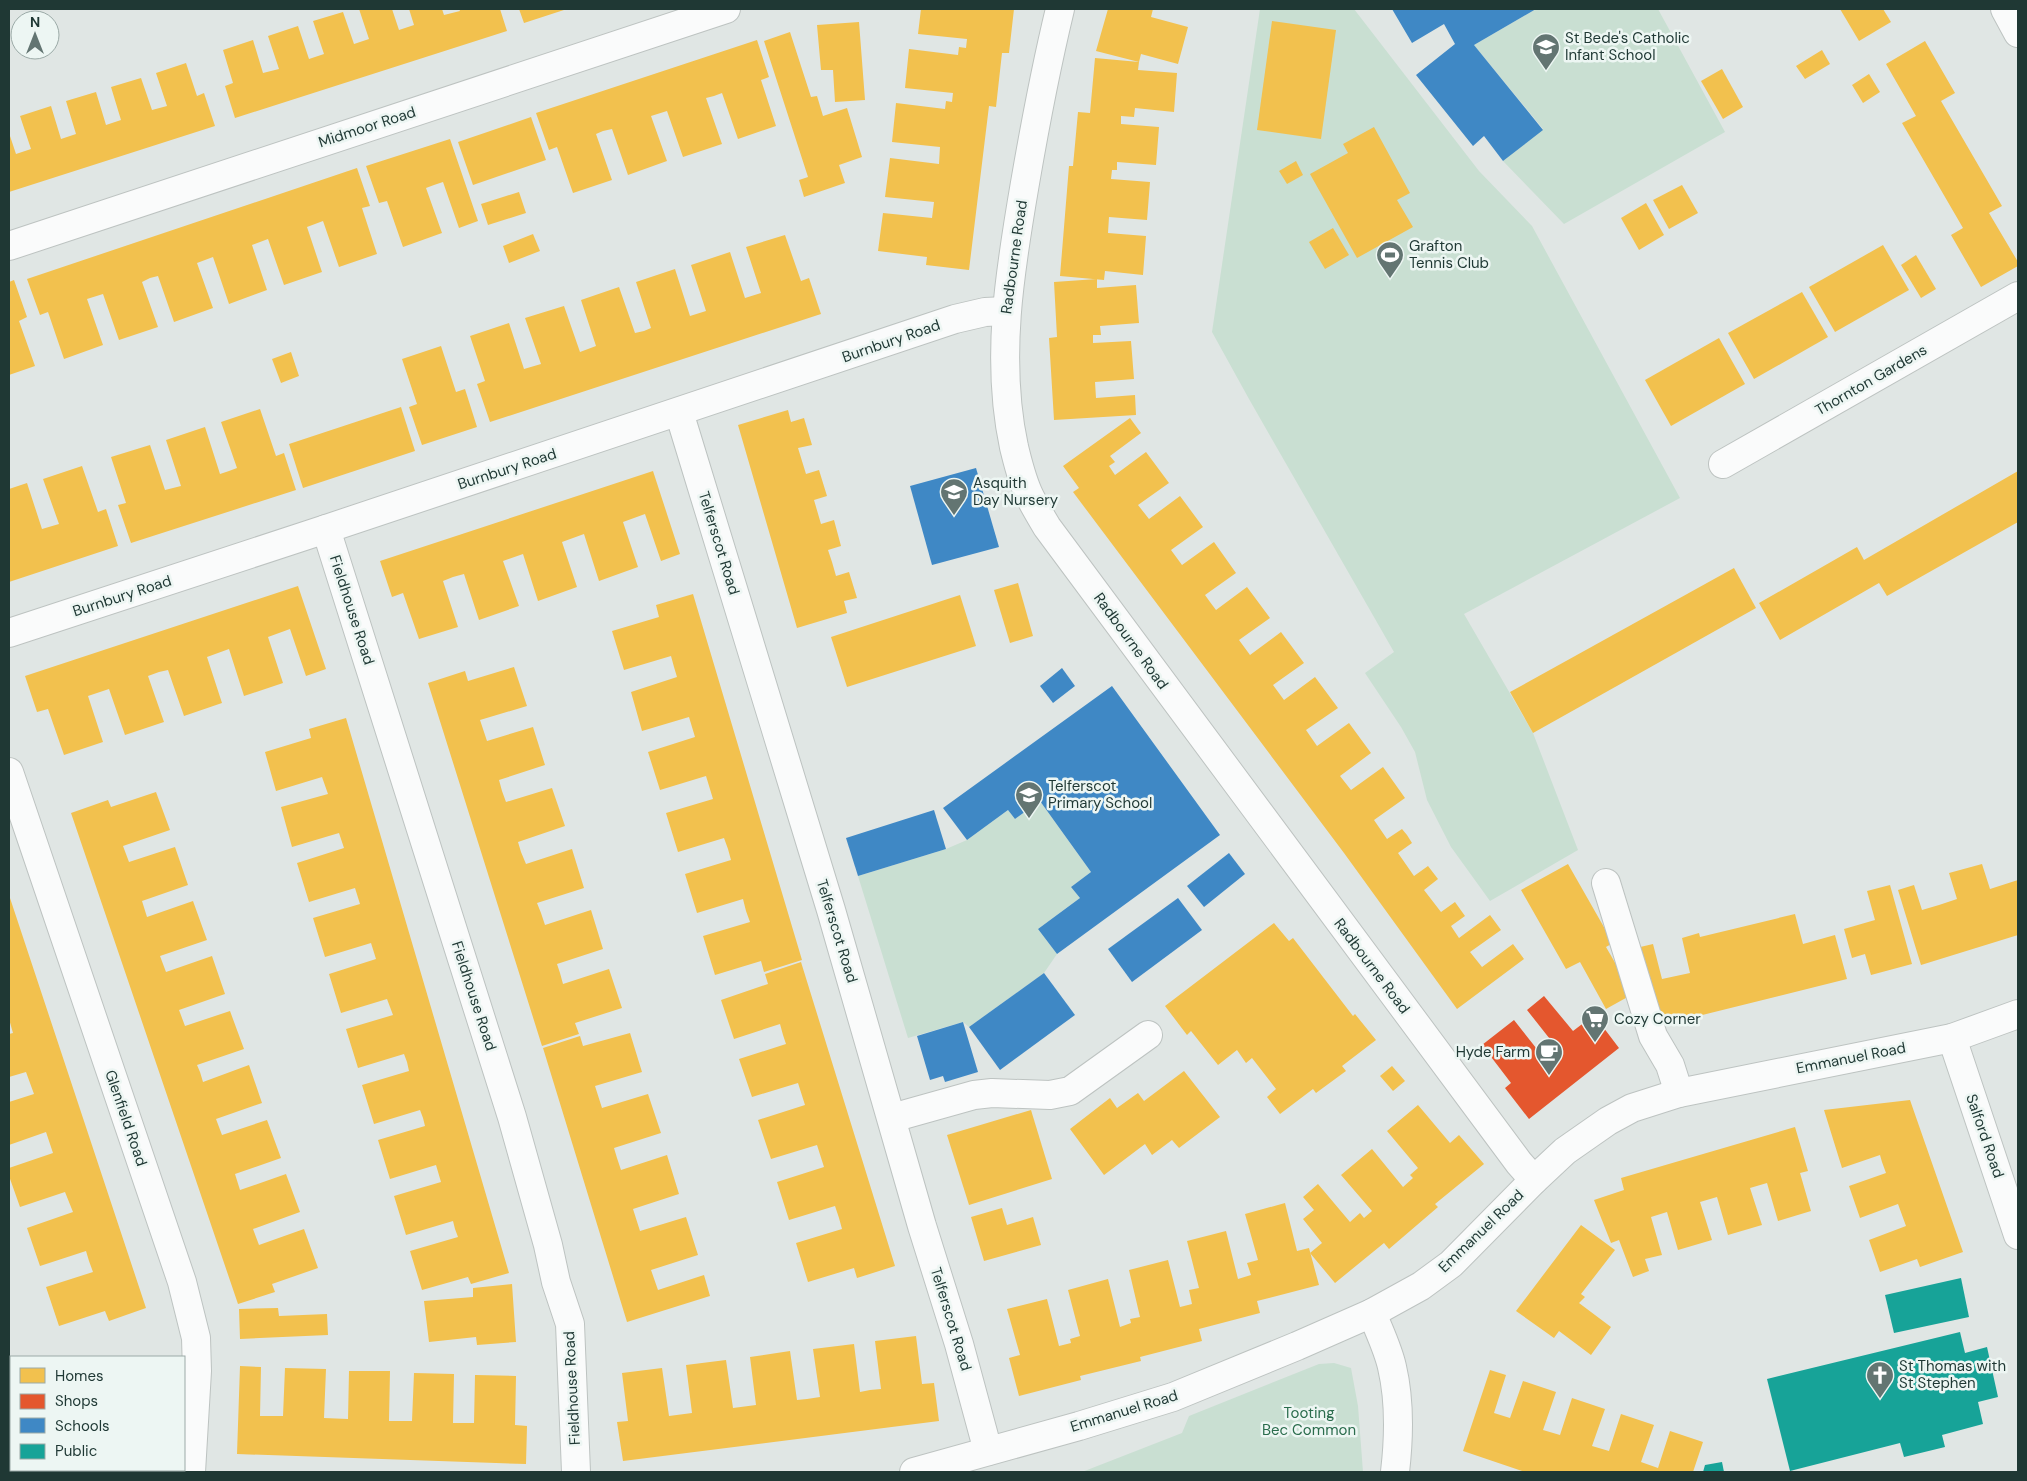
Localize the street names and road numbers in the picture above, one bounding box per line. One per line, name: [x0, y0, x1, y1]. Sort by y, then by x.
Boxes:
street label: Midmoor Road: [316, 102, 418, 152]
street label: Radbourne Road: [996, 199, 1032, 315]
street label: Burnbury Road: [839, 315, 943, 367]
street label: Thornton Gardens: [1811, 340, 1931, 420]
street label: Burnbury Road: [455, 444, 559, 494]
street label: Telferscot Road: [694, 489, 744, 597]
street label: Fieldhouse Road: [325, 553, 379, 667]
street label: Burnbury Road: [70, 571, 174, 621]
street label: Radbourne Road: [1089, 589, 1173, 693]
street label: Telferscot Road: [812, 877, 862, 985]
street label: Radbourne Road: [1329, 914, 1415, 1018]
street label: Fieldhouse Road: [447, 939, 501, 1053]
street label: Emmanuel Road: [1794, 1038, 1908, 1078]
street label: Glenfield Road: [100, 1067, 152, 1169]
street label: Salford Road: [1961, 1091, 2009, 1181]
street label: Emmanuel Road: [1434, 1185, 1528, 1277]
street label: Telferscot Road: [926, 1265, 976, 1373]
street label: Fieldhouse Road: [559, 1331, 585, 1445]
street label: Emmanuel Road: [1068, 1385, 1180, 1437]

